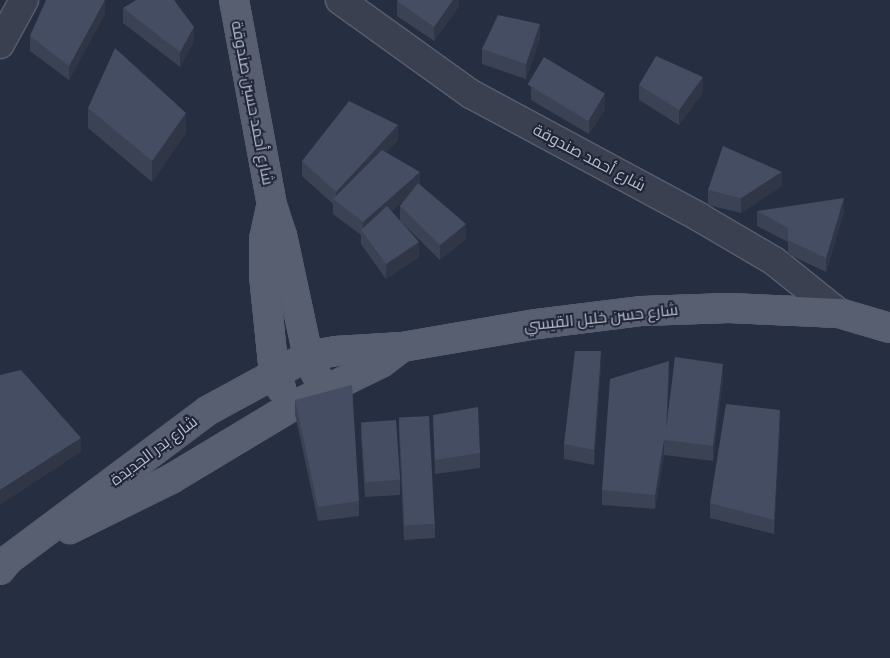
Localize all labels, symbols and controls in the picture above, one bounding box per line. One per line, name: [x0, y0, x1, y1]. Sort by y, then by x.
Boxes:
street label: شارع أحمد حسين صندوقة: [227, 19, 277, 187]
street label: شارع أحمد صندوقة: [529, 120, 649, 196]
street label: شارع حسن خليل القيسي: [523, 300, 679, 336]
street label: شارع بدر الجديدة: [107, 412, 201, 490]

